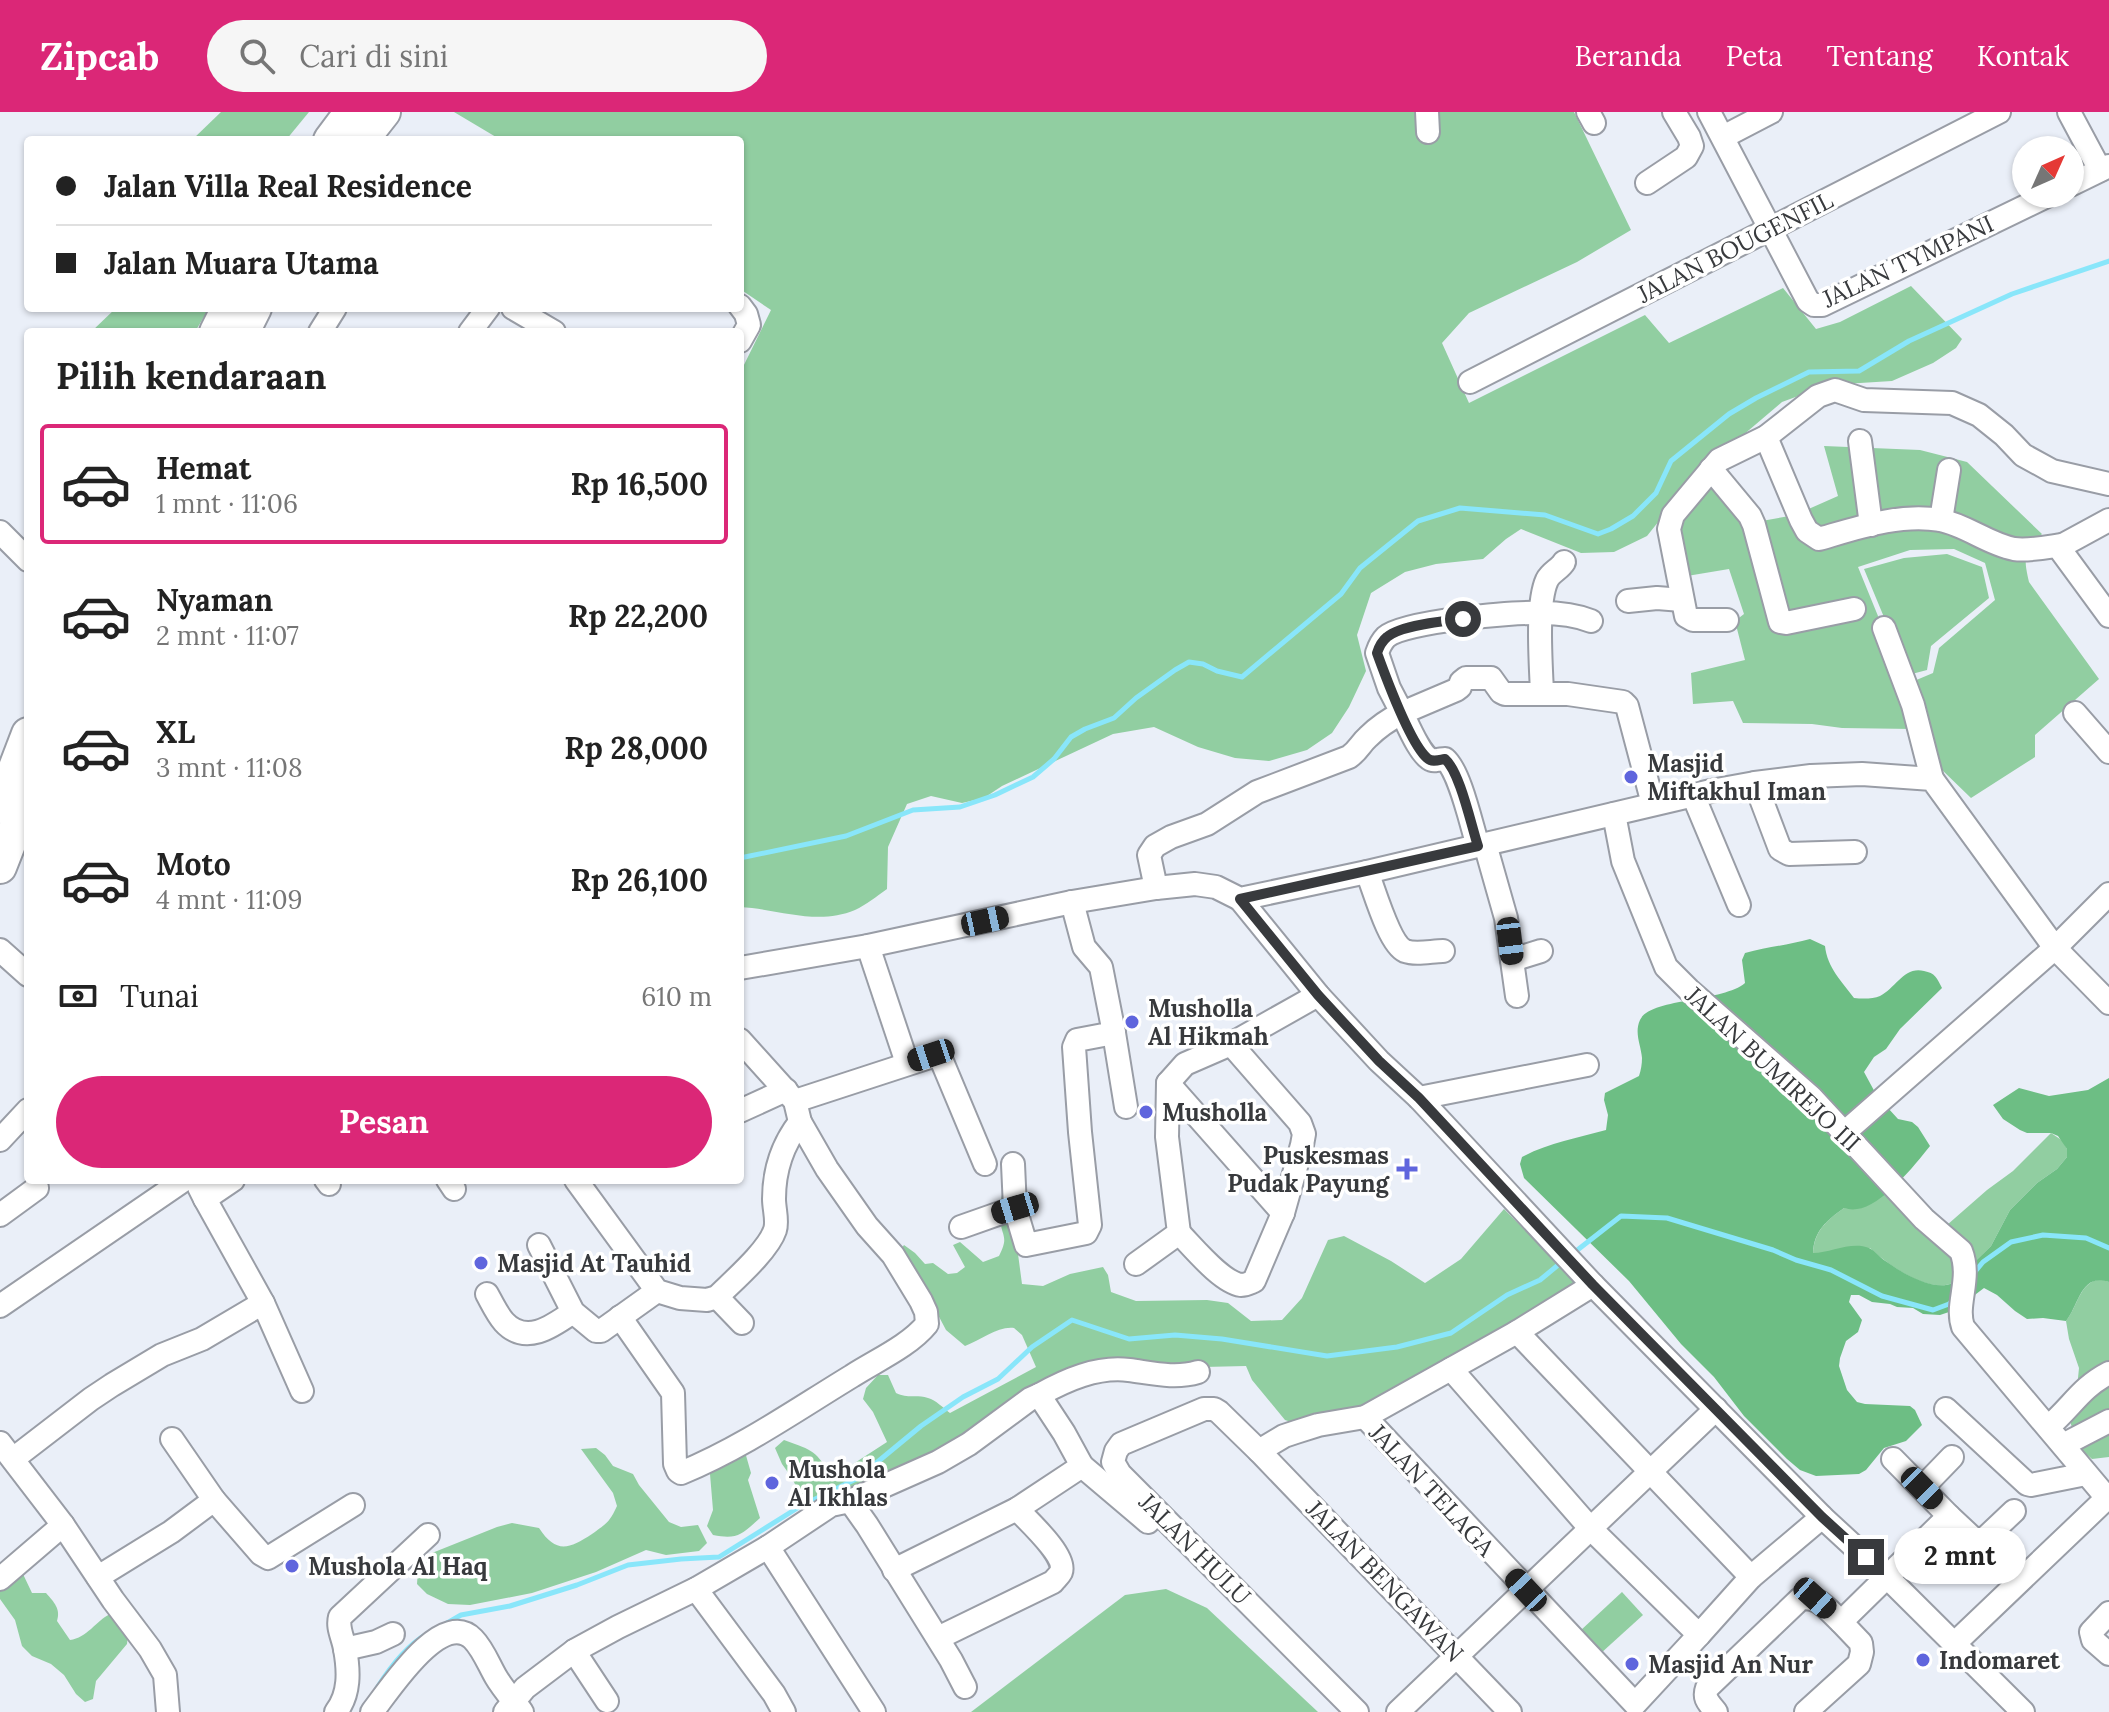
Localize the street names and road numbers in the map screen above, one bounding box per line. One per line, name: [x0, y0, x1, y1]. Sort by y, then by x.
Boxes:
street label: JALAN BOUGENFIL: [1631, 184, 1838, 310]
street label: JALAN TYMPANI: [1817, 208, 1999, 315]
street label: JALAN BUMIREJO III: [1678, 979, 1867, 1158]
street label: JALAN TELAGA: [1362, 1417, 1502, 1563]
street label: JALAN HULU: [1132, 1486, 1257, 1611]
street label: JALAN BENGAWAN: [1299, 1493, 1470, 1668]

